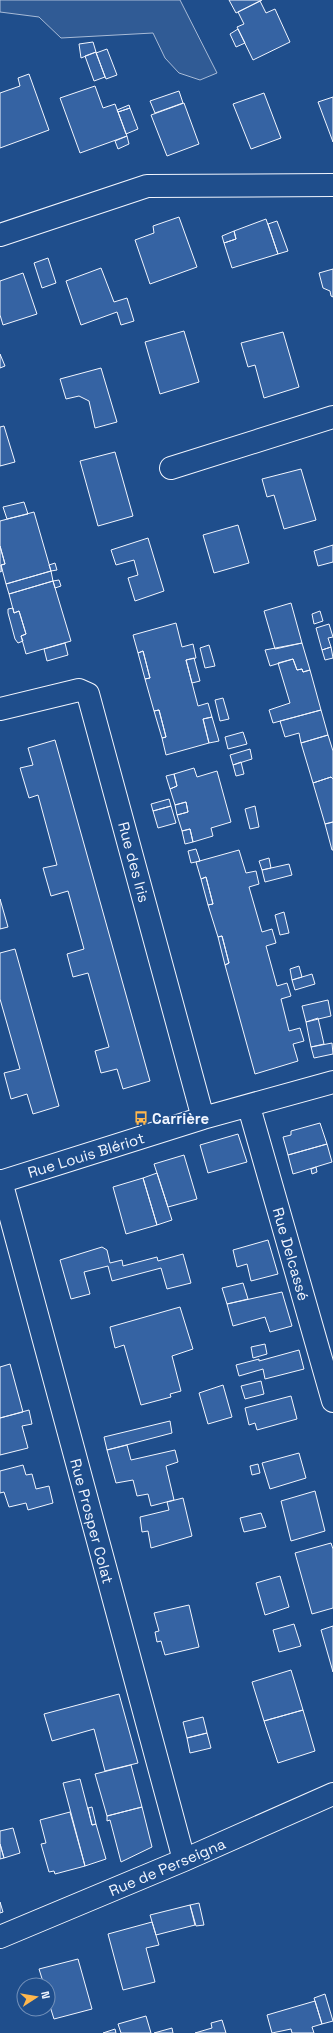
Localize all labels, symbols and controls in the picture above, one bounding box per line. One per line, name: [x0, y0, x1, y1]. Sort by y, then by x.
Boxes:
street label: Rue des Iris: [114, 820, 154, 904]
place label: Carrière: [152, 1109, 210, 1128]
bus stop icon: Carrière: [133, 1110, 149, 1126]
street label: Rue Louis Blériot: [25, 1128, 147, 1182]
street label: Rue Delcassé: [269, 1205, 313, 1303]
street label: Rue Prosper Colat: [66, 1456, 118, 1586]
street label: Rue de Perseigna: [106, 1834, 229, 1900]
north arrow: [16, 1977, 56, 2017]
text: N: [38, 1990, 53, 2000]

